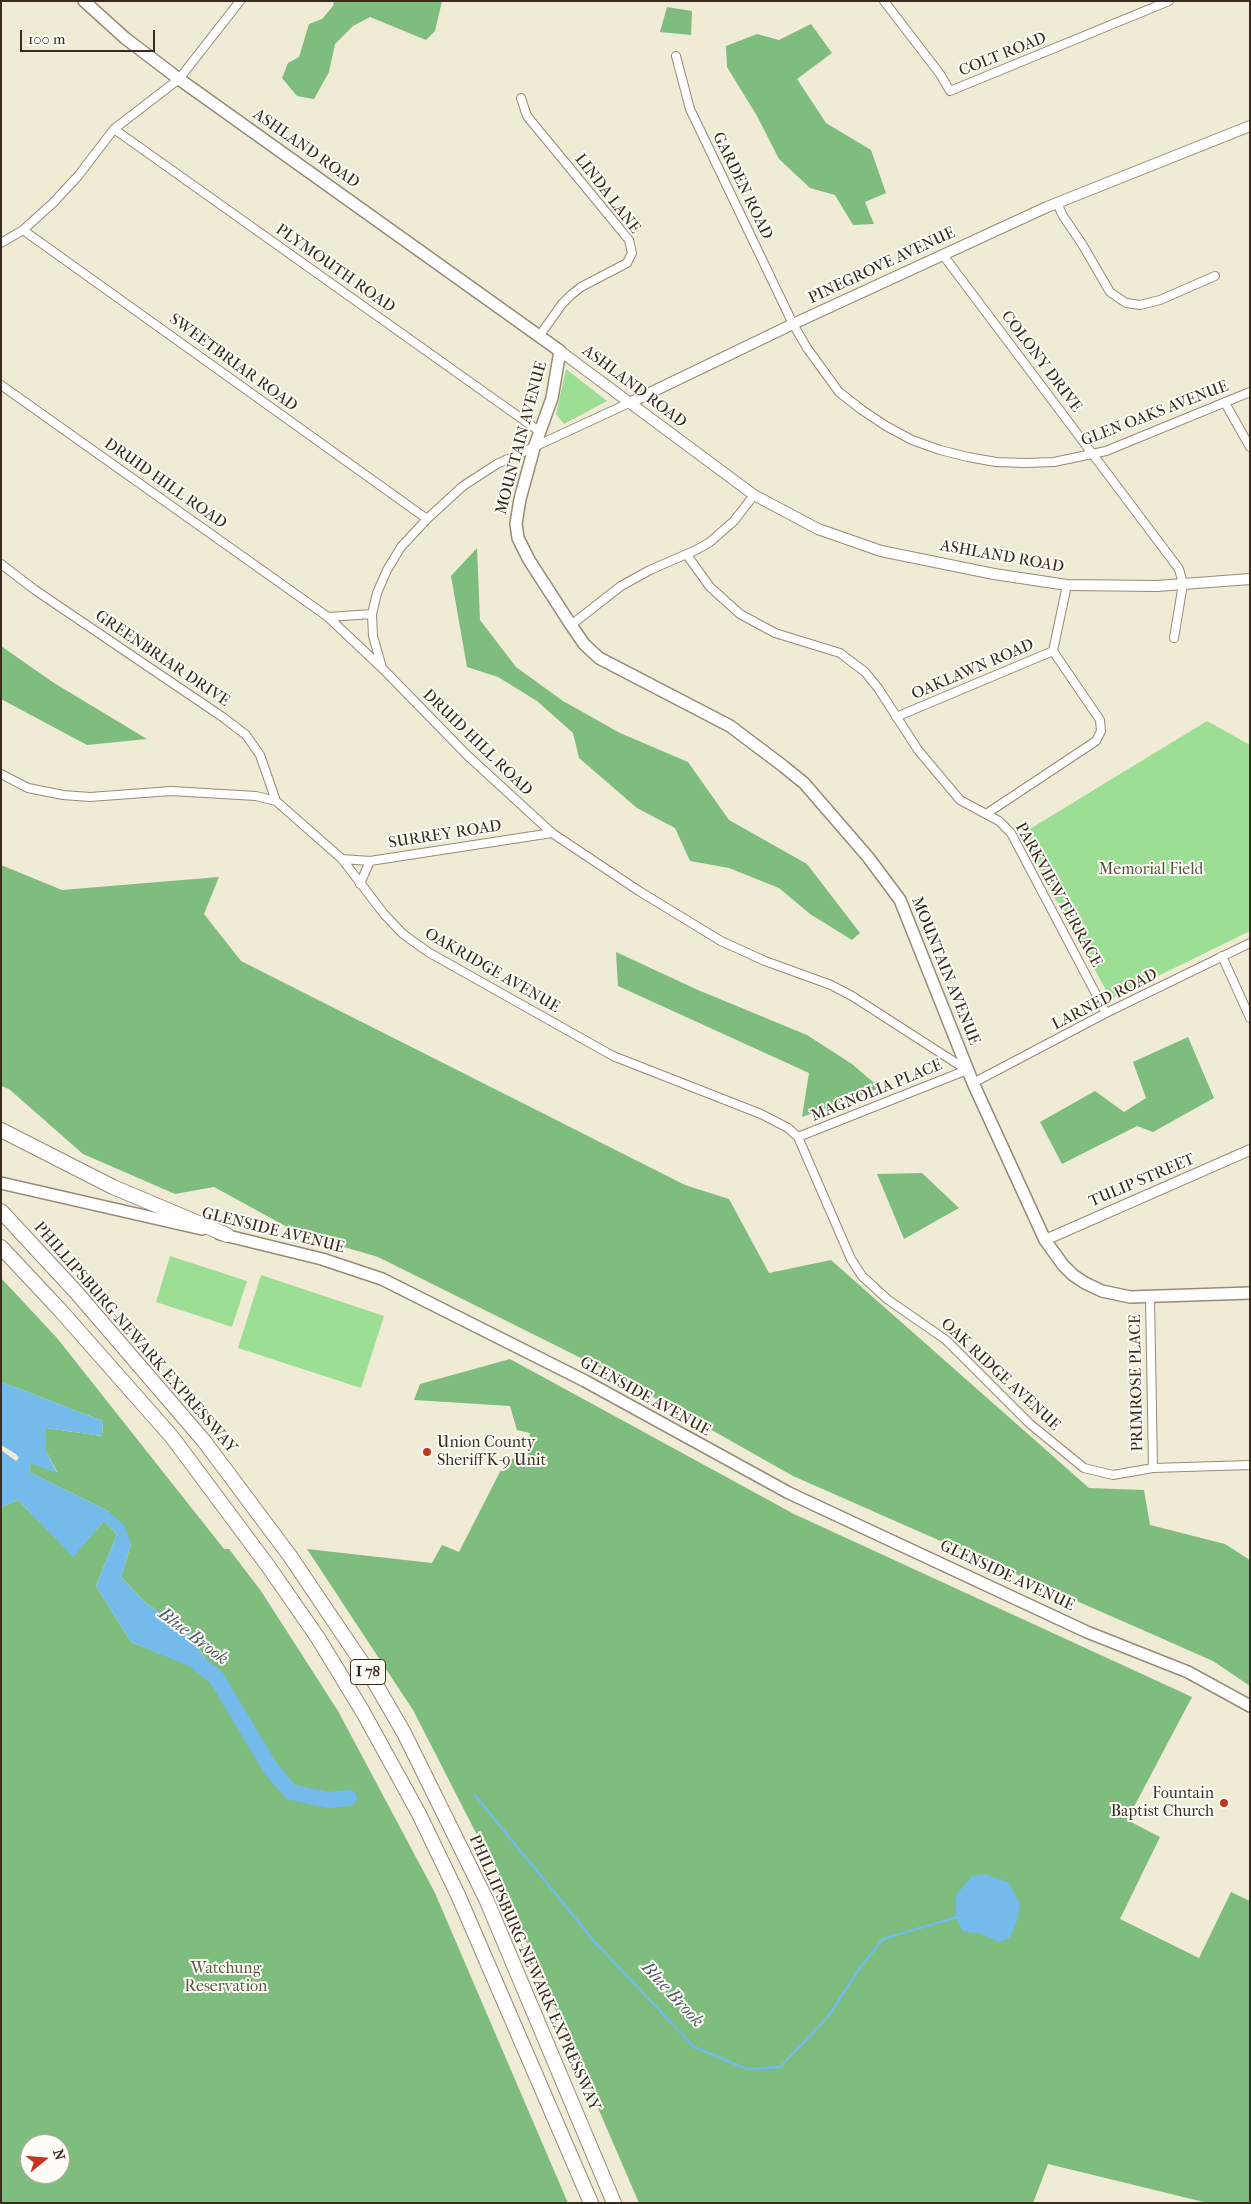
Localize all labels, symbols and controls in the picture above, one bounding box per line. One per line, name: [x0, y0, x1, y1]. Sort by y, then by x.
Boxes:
scale bar: [22, 20, 158, 52]
street label: COLT ROAD: [956, 29, 1050, 81]
text: 100 m: [28, 30, 66, 48]
street label: ASHLAND ROAD: [249, 105, 363, 193]
street label: GARDEN ROAD: [708, 129, 776, 243]
street label: LINDA LANE: [570, 150, 644, 238]
street label: PLYMOUTH ROAD: [271, 220, 399, 318]
street label: PINEGROVE AVENUE: [805, 223, 959, 309]
street label: COLONY DRIVE: [997, 307, 1085, 417]
street label: SWEETBRIAR ROAD: [165, 310, 301, 416]
street label: ASHLAND ROAD: [578, 342, 690, 432]
street label: MOUNTAIN AVENUE: [492, 359, 552, 517]
street label: GLEN OAKS AVENUE: [1079, 377, 1231, 451]
street label: DRUID HILL ROAD: [100, 435, 230, 533]
street label: ASHLAND ROAD: [939, 537, 1065, 577]
street label: GREENBRIAR DRIVE: [91, 607, 233, 711]
street label: OAKLAWN ROAD: [909, 636, 1037, 704]
street label: DRUID HILL ROAD: [418, 686, 536, 800]
street label: SURREY ROAD: [387, 817, 503, 853]
street label: PARKVIEW TERRACE: [1010, 819, 1106, 971]
park label: Memorial Field: [1099, 860, 1203, 880]
street label: MOUNTAIN AVENUE: [907, 894, 983, 1048]
street label: OAKRIDGE AVENUE: [421, 924, 563, 1018]
street label: LARNED ROAD: [1049, 965, 1161, 1035]
street label: MAGNOLIA PLACE: [808, 1056, 946, 1126]
street label: TULIP STREET: [1086, 1150, 1198, 1212]
street label: GLENSIDE AVENUE: [200, 1204, 346, 1258]
street label: PHILLIPSBURG-NEWARK EXPRESSWAY: [29, 1218, 241, 1458]
street label: PRIMROSE PLACE: [1126, 1314, 1148, 1452]
street label: OAK RIDGE AVENUE: [936, 1315, 1064, 1435]
street label: GLENSIDE AVENUE: [576, 1353, 714, 1441]
place label: Union County Sheriff K-9 Unit: [437, 1433, 546, 1471]
marker: Union County Sheriff K-9 Unit: [421, 1446, 433, 1458]
street label: GLENSIDE AVENUE: [937, 1536, 1077, 1616]
water label: Blue Brook: [154, 1604, 232, 1670]
road number: I 78: [350, 1660, 386, 1684]
place label: Fountain Baptist Church: [1111, 1784, 1214, 1822]
marker: Fountain Baptist Church: [1218, 1797, 1230, 1809]
street label: PHILLIPSBURG-NEWARK EXPRESSWAY: [464, 1832, 604, 2114]
water label: Blue Brook: [636, 1958, 708, 2032]
park label: Watchung Reservation: [185, 1959, 267, 1997]
north arrow: [20, 2134, 70, 2184]
text: N: [49, 2147, 69, 2162]

